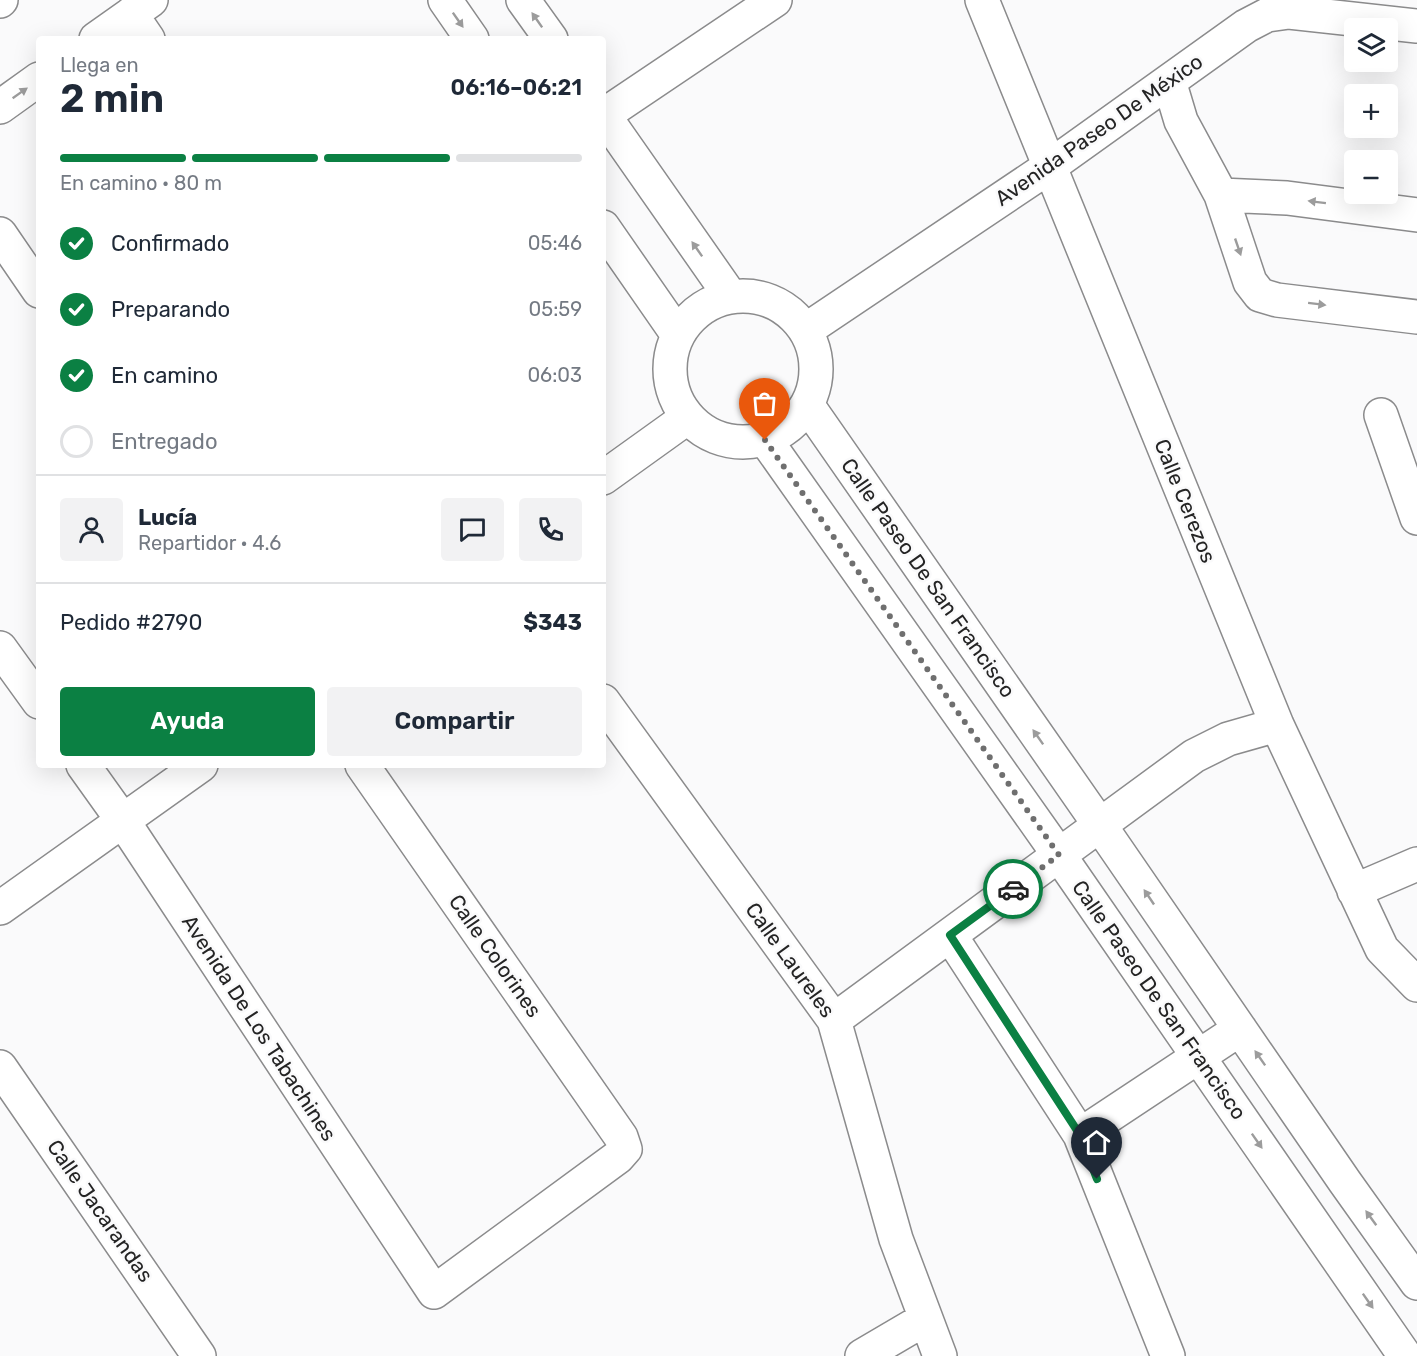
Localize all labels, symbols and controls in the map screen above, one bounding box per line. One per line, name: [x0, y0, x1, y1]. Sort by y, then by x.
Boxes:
one-way arrow: [452, 11, 464, 27]
one-way arrow: [531, 12, 543, 28]
map controls: [1344, 18, 1398, 204]
button: layers: [1344, 18, 1398, 72]
street label: Avenida Paseo De México: [990, 48, 1207, 211]
text: Llega en: [60, 53, 139, 77]
text: 06:16–06:21: [451, 74, 582, 101]
text: 2 min: [60, 76, 164, 122]
button: +: [1344, 84, 1398, 138]
one-way arrow: [11, 87, 27, 99]
button: −: [1344, 150, 1398, 204]
text: En camino · 80 m: [60, 171, 222, 195]
one-way arrow: [1308, 198, 1327, 207]
icon: check: [60, 227, 93, 260]
text: Confirmado: [111, 230, 229, 257]
text: 05:46: [528, 231, 582, 255]
one-way arrow: [1234, 238, 1244, 256]
one-way arrow: [692, 241, 703, 257]
icon: check: [60, 293, 93, 326]
text: Preparando: [111, 296, 230, 323]
text: 05:59: [529, 297, 582, 321]
one-way arrow: [1308, 300, 1327, 309]
icon: check: [60, 359, 93, 392]
text: En camino: [111, 362, 218, 389]
text: 06:03: [527, 363, 582, 387]
pin: [739, 378, 790, 440]
icon: bag: [748, 387, 781, 420]
text: Entregado: [111, 428, 218, 455]
street label: Calle Cerezos: [1149, 435, 1222, 566]
street label: Calle Paseo De San Francisco: [836, 453, 1021, 702]
button: person: [60, 498, 123, 561]
button: chat: [441, 498, 504, 561]
button: phone: [519, 498, 582, 561]
text: Lucía: [138, 504, 197, 531]
text: Repartidor · 4.6: [138, 531, 281, 555]
text: Pedido #2790: [60, 609, 202, 636]
text: $343: [523, 609, 582, 636]
button: Ayuda: [60, 687, 315, 756]
button: Compartir: [327, 687, 582, 756]
one-way arrow: [1033, 729, 1044, 745]
courier: [983, 859, 1043, 919]
icon: car: [997, 873, 1030, 906]
street label: Calle Paseo De San Francisco: [1067, 875, 1252, 1124]
street label: Calle Colorines: [444, 890, 547, 1022]
one-way arrow: [1143, 890, 1155, 906]
street label: Calle Laureles: [740, 897, 840, 1022]
street label: Avenida De Los Tabachines: [177, 910, 342, 1145]
one-way arrow: [1254, 1051, 1266, 1067]
pin: [1071, 1117, 1122, 1179]
icon: home: [1080, 1126, 1113, 1159]
one-way arrow: [1251, 1132, 1263, 1148]
street label: Calle Jacarandas: [42, 1135, 159, 1287]
one-way arrow: [1365, 1211, 1377, 1227]
one-way arrow: [1362, 1293, 1374, 1309]

